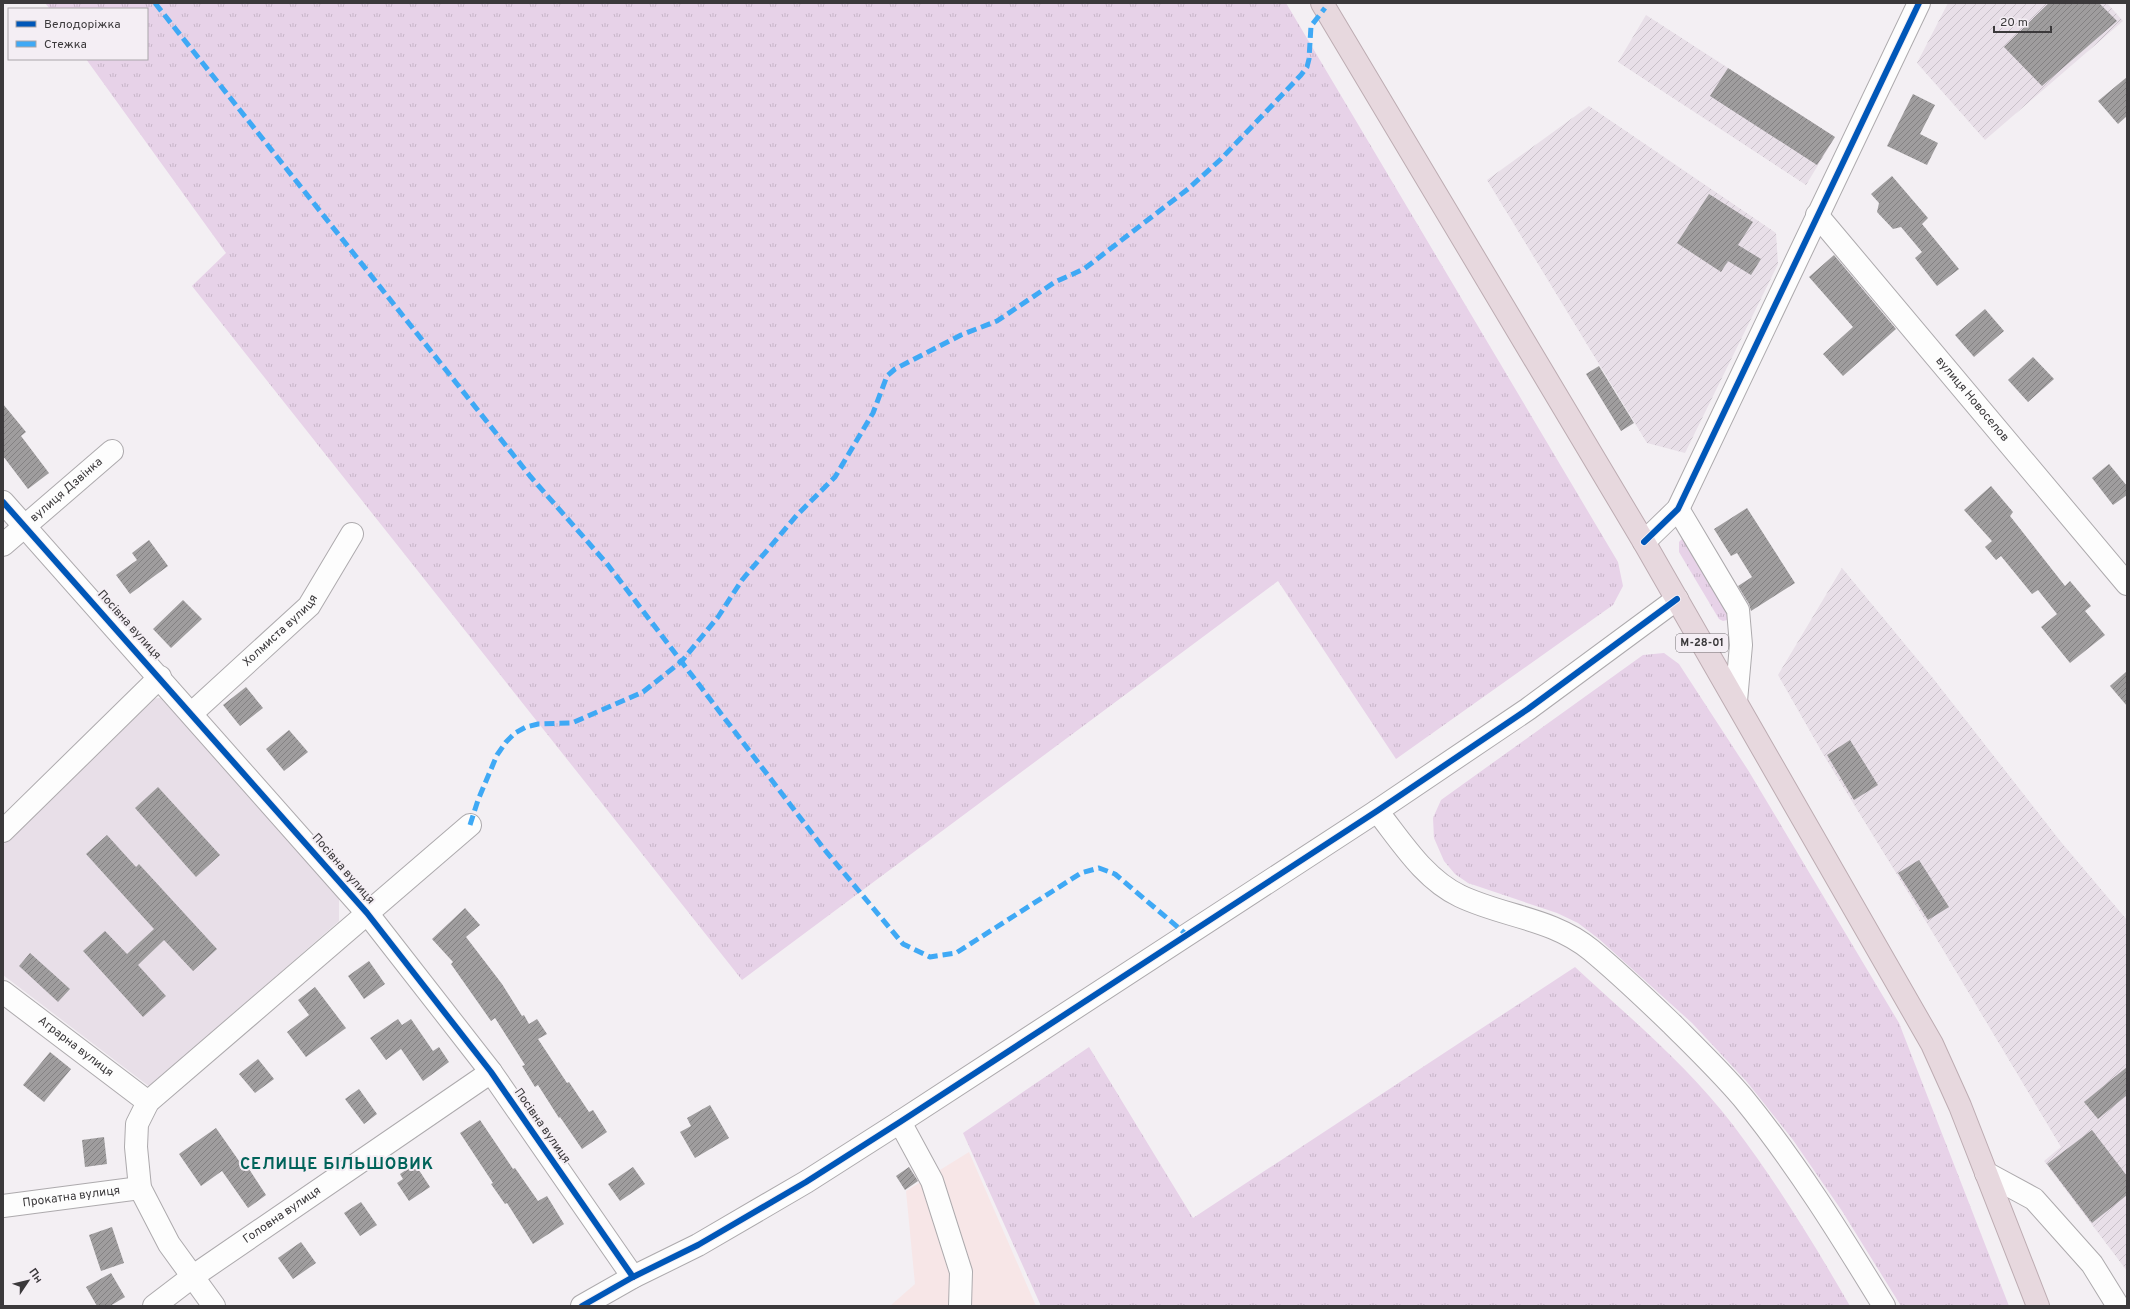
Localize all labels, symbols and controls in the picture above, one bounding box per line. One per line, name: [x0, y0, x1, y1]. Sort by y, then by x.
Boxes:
legend: [8, 8, 148, 60]
scale bar: [1994, 8, 2051, 34]
text: 20 m: [2000, 15, 2028, 31]
text: Велодоріжка: [44, 17, 121, 33]
text: Стежка: [44, 37, 87, 53]
street label: вулиця Новоселов: [1932, 354, 2012, 445]
street label: вулиця Дзвінка: [27, 454, 106, 526]
street label: Посівна вулиця: [93, 587, 165, 663]
street label: Холмиста вулиця: [240, 592, 322, 670]
road number: М-28-01: [1676, 634, 1728, 652]
street label: Посівна вулиця: [308, 830, 378, 908]
street label: Аграрна вулиця: [34, 1013, 117, 1081]
street label: Посівна вулиця: [510, 1085, 574, 1167]
district label: СЕЛИЩЕ БІЛЬШОВИК: [240, 1155, 434, 1175]
street label: Прокатна вулиця: [22, 1183, 121, 1211]
street label: Головна вулиця: [240, 1183, 324, 1248]
north arrow: [8, 1261, 48, 1301]
text: Пн: [25, 1266, 45, 1286]

